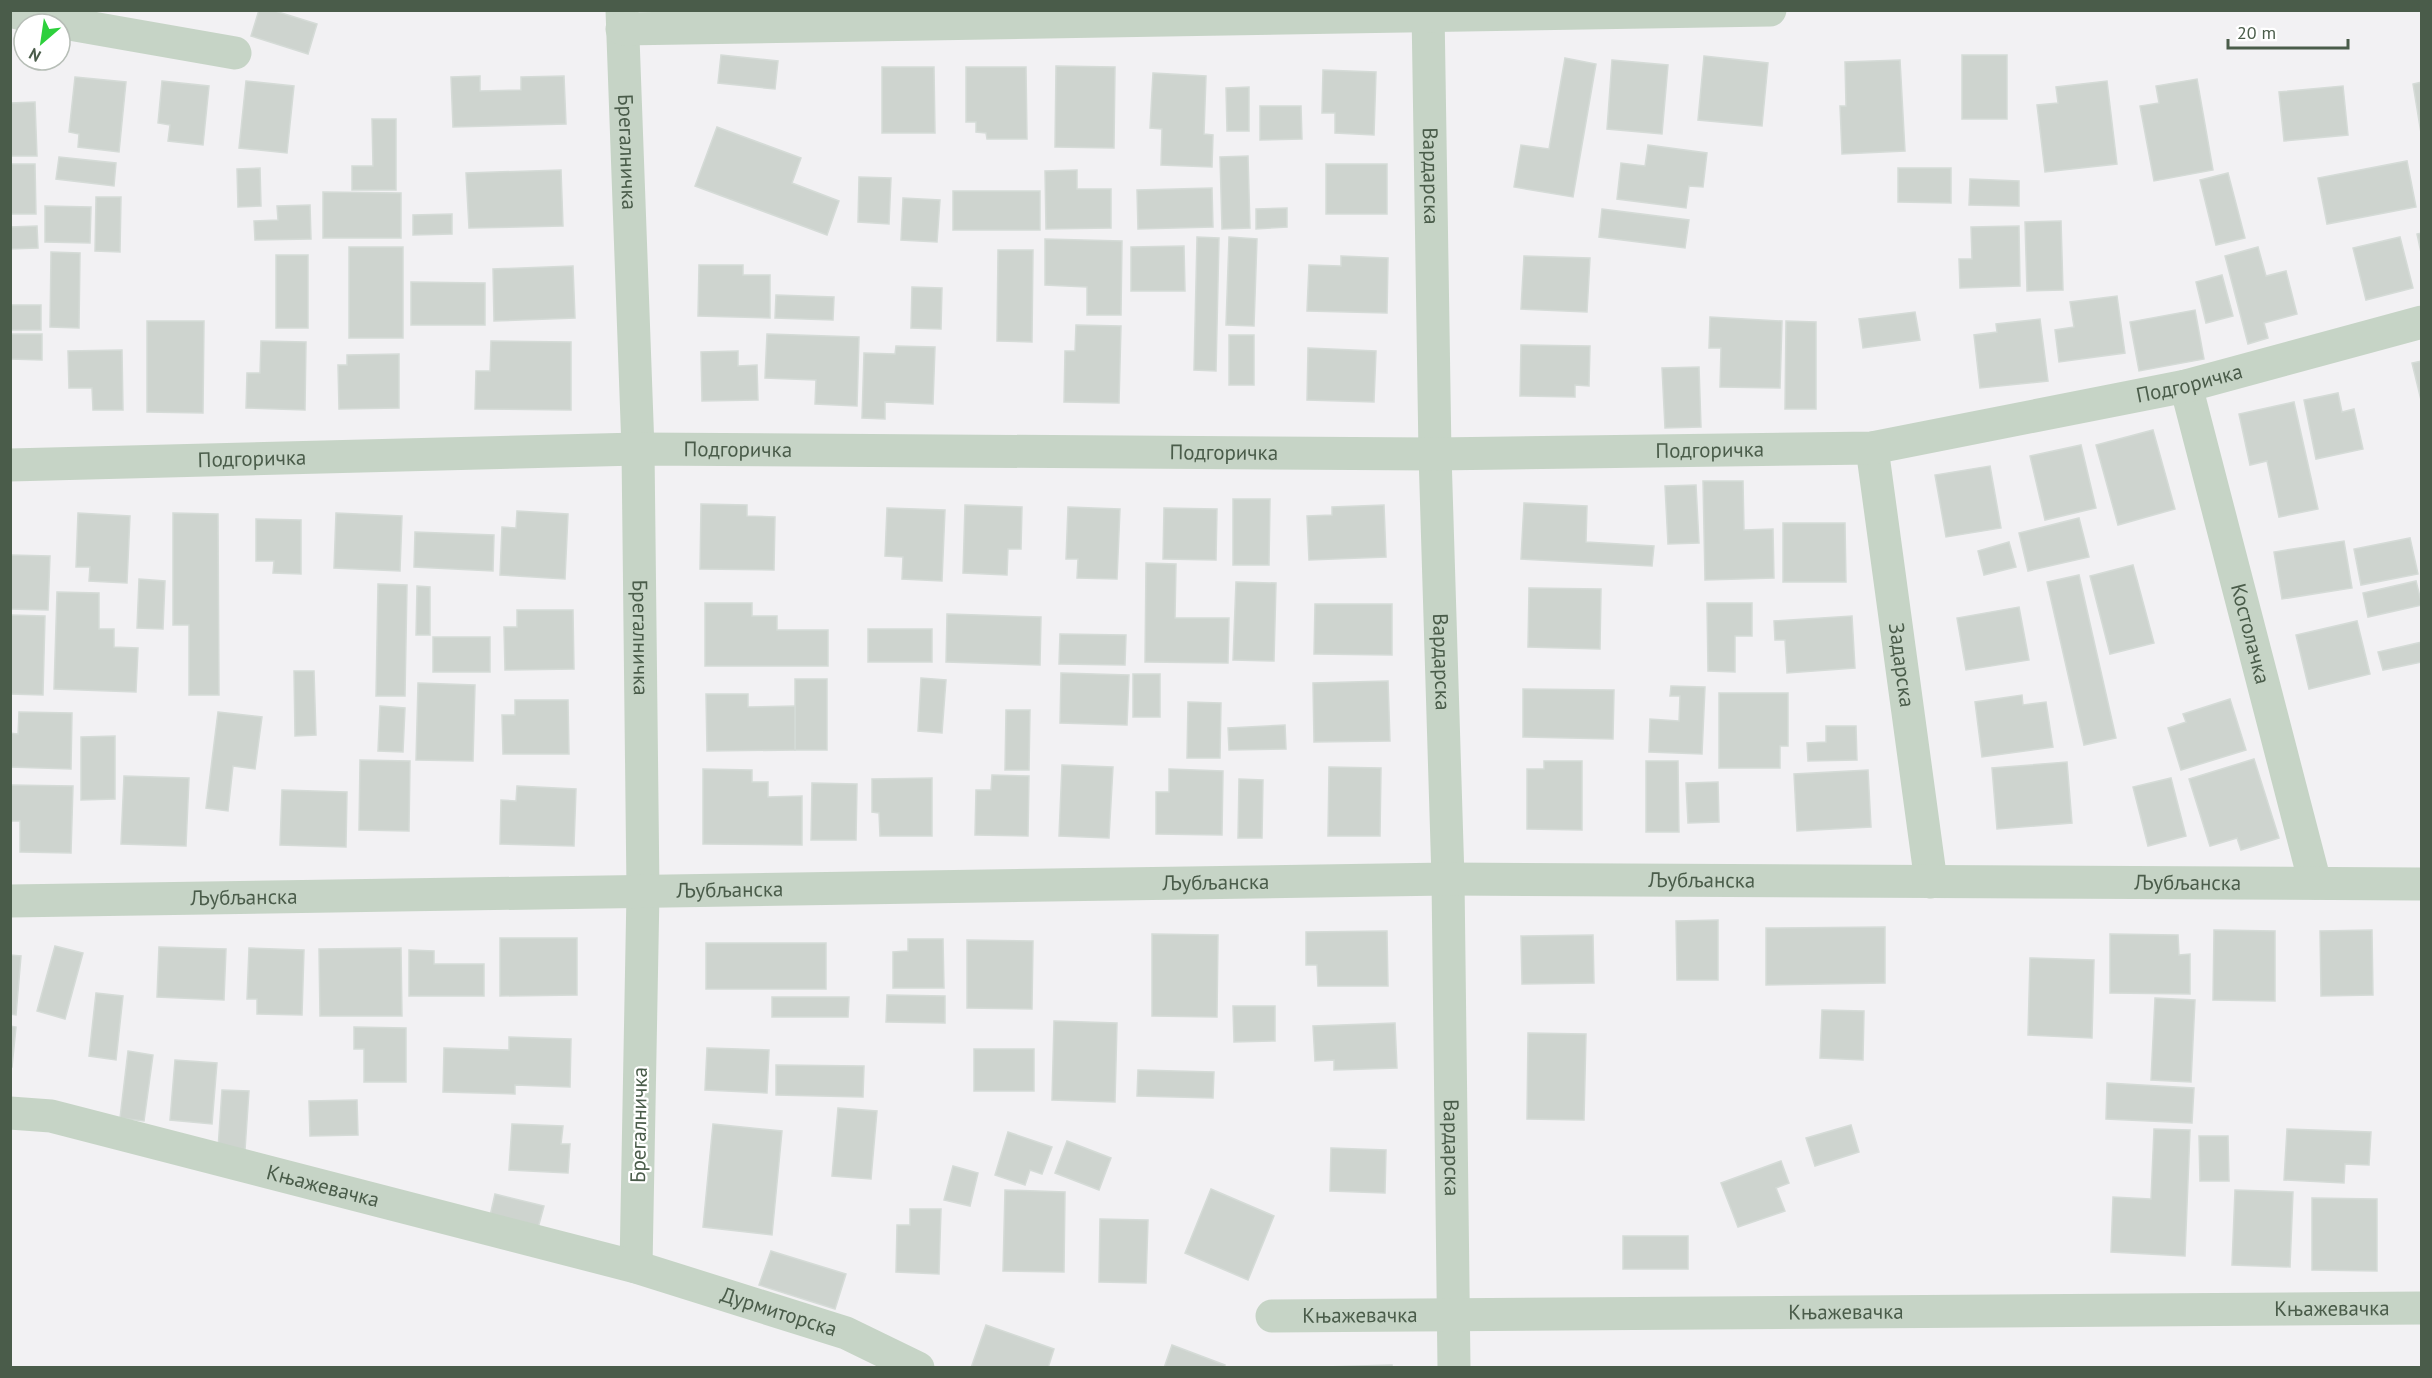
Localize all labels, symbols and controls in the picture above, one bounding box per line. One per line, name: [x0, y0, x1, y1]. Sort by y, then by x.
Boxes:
north arrow: [12, 12, 72, 72]
scale bar: [2228, 12, 2348, 50]
text: 20 m: [2237, 21, 2276, 44]
text: N: [25, 44, 44, 66]
street label: Брегалничка: [612, 93, 643, 210]
street label: Вардарска: [1417, 127, 1445, 225]
street label: Подгоричка: [2134, 357, 2245, 409]
street label: Подгоричка: [683, 435, 792, 463]
street label: Подгоричка: [1655, 435, 1764, 464]
street label: Подгоричка: [1169, 438, 1278, 466]
street label: Подгоричка: [197, 443, 307, 473]
street label: Брегалничка: [626, 580, 655, 696]
street label: Костолачка: [2225, 581, 2277, 687]
street label: Вардарска: [1427, 613, 1457, 711]
street label: Задарска: [1883, 621, 1921, 709]
street label: Љубљанска: [1647, 866, 1755, 894]
street label: Љубљанска: [1161, 868, 1270, 896]
street label: Љубљанска: [2133, 869, 2241, 896]
street label: Љубљанска: [675, 875, 784, 904]
street label: Љубљанска: [189, 883, 298, 911]
street label: Брегалничка: [624, 1067, 653, 1183]
street label: Вардарска: [1438, 1099, 1466, 1196]
street label: Књажевачка: [264, 1158, 382, 1213]
street label: Дурмиторска: [718, 1280, 840, 1342]
street label: Књажевачка: [2274, 1294, 2390, 1322]
street label: Књажевачка: [1788, 1298, 1904, 1325]
street label: Књажевачка: [1302, 1301, 1418, 1329]

